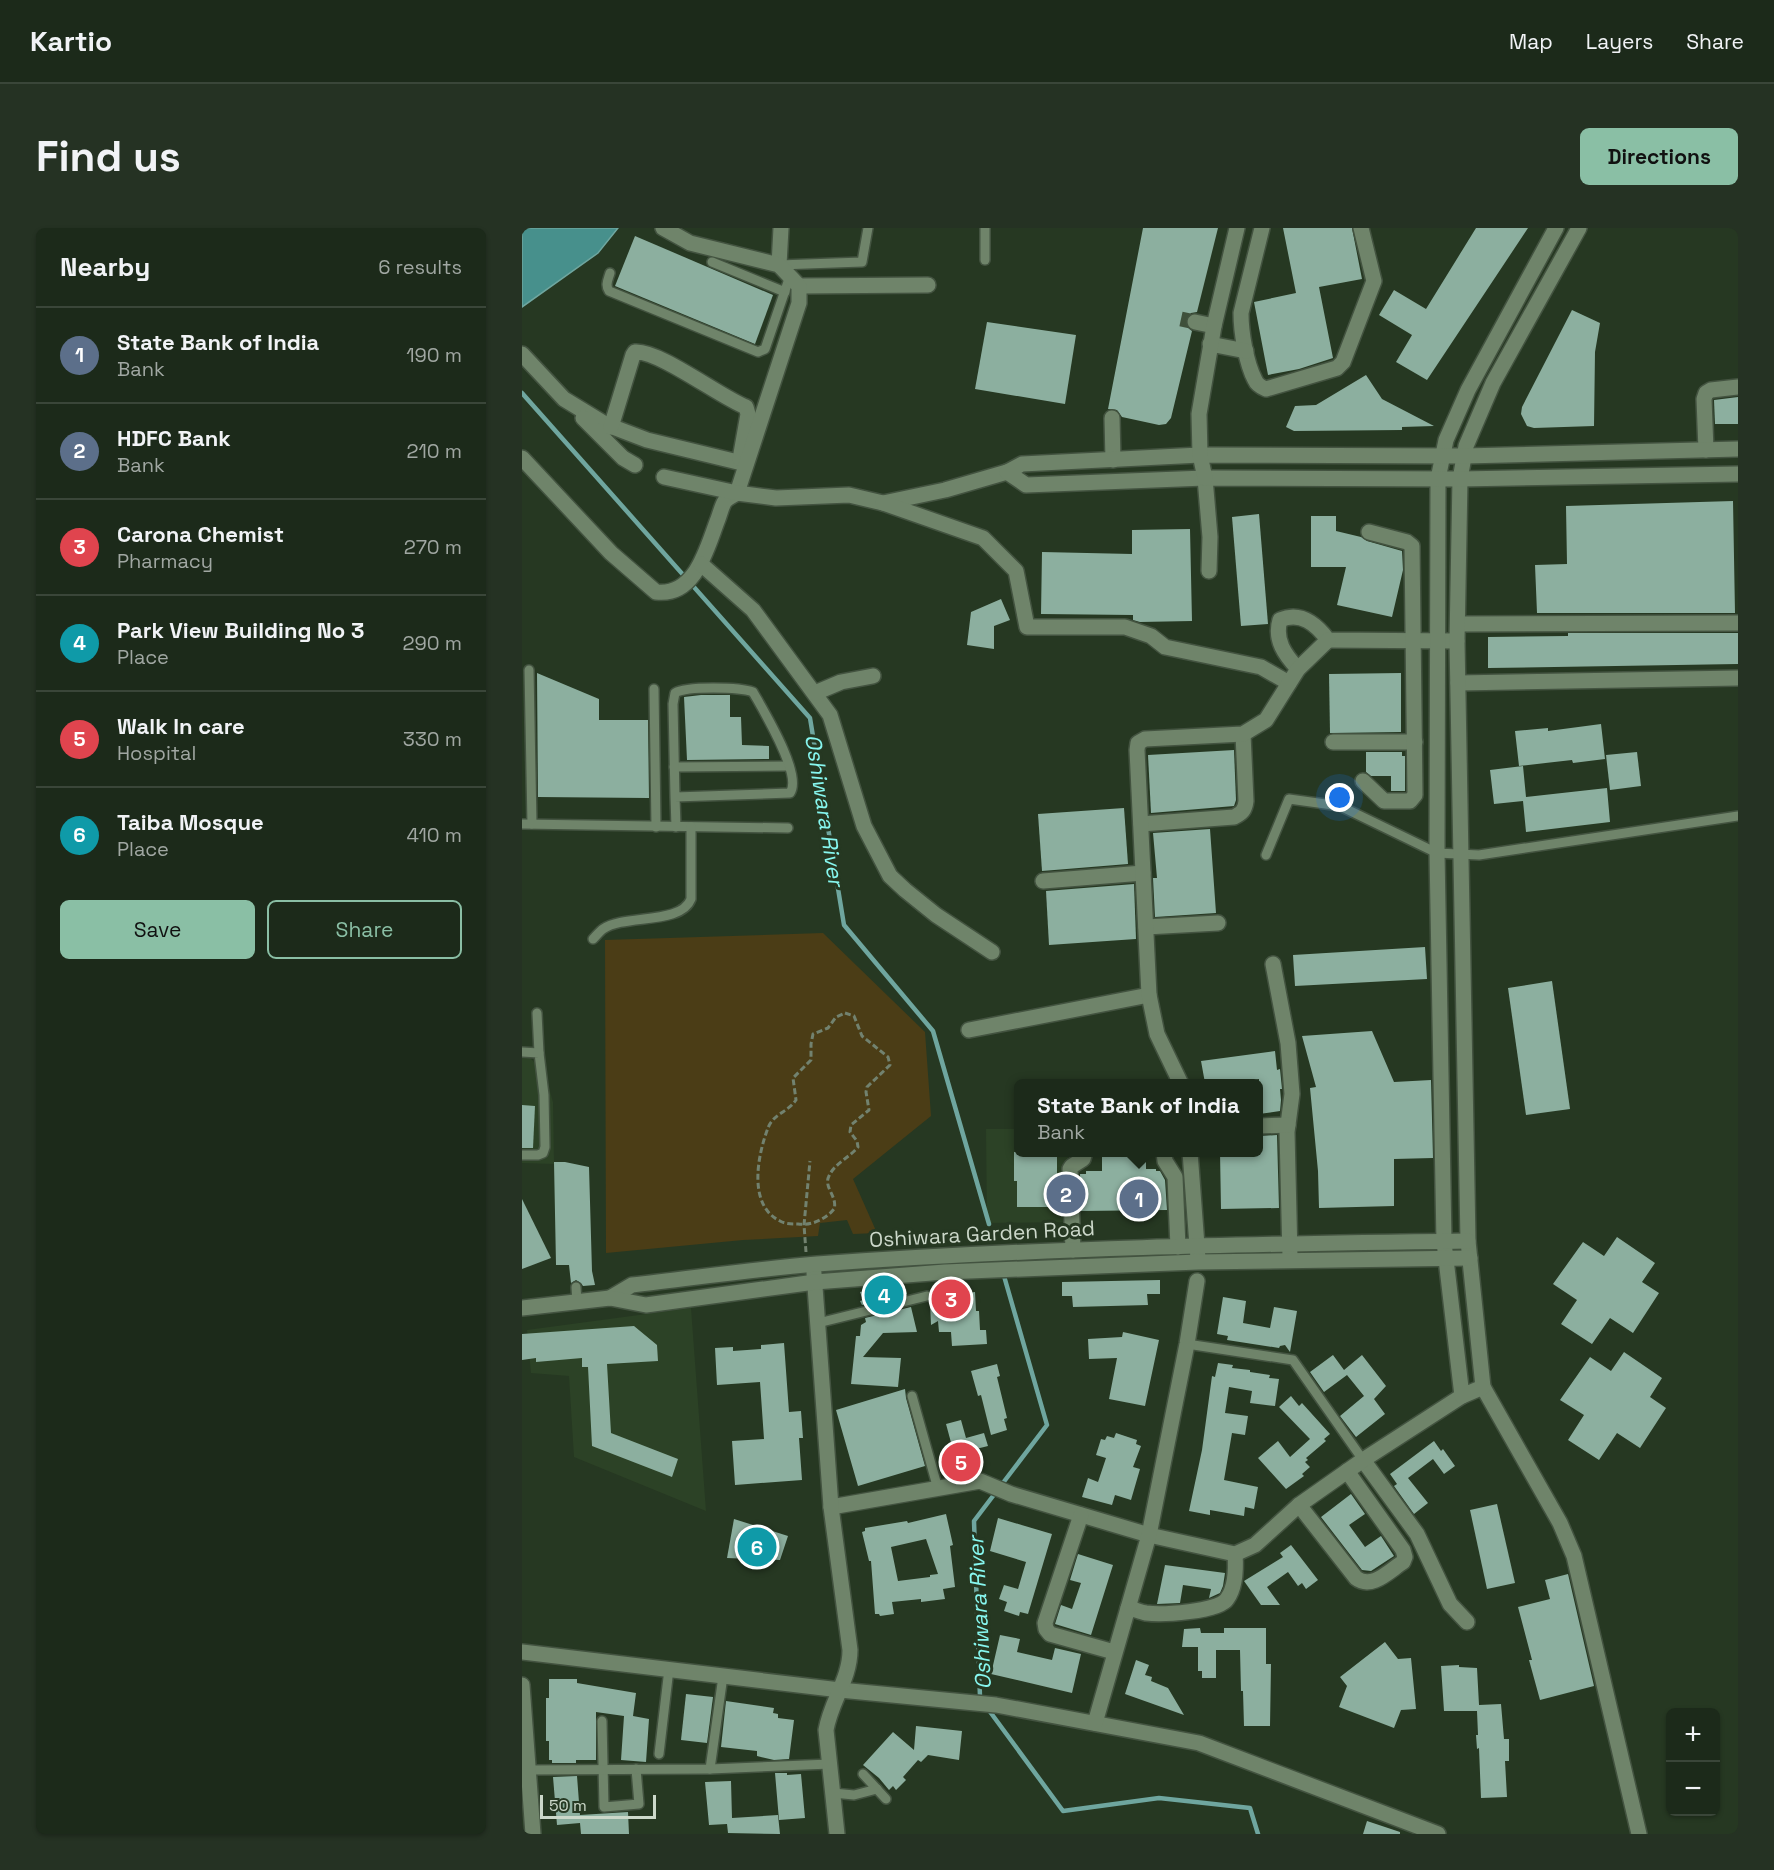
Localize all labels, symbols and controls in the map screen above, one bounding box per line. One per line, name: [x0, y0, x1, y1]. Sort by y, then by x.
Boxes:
text: Kartio: [30, 23, 112, 59]
text: Map: [1509, 28, 1553, 55]
text: Layers: [1586, 28, 1653, 55]
text: Share: [1686, 28, 1744, 55]
button: Directions: [1580, 128, 1738, 185]
text: Find us: [36, 130, 181, 183]
text: Nearby: [60, 250, 150, 284]
text: 6 results: [378, 254, 462, 280]
text: State Bank of India: [117, 328, 319, 356]
text: 1: [75, 342, 84, 368]
text: 190 m: [406, 342, 462, 368]
text: Bank: [117, 356, 165, 382]
text: HDFC Bank: [117, 424, 231, 452]
text: 2: [74, 438, 85, 464]
text: 210 m: [406, 438, 462, 464]
text: Bank: [117, 452, 165, 478]
text: Carona Chemist: [117, 520, 284, 548]
text: 3: [73, 534, 86, 560]
text: 270 m: [404, 534, 462, 560]
text: Pharmacy: [117, 548, 213, 574]
text: Park View Building No 3: [117, 616, 364, 644]
text: 4: [73, 630, 86, 656]
text: 290 m: [403, 630, 462, 656]
text: Place: [117, 644, 169, 670]
text: Walk In care: [117, 712, 245, 740]
text: 5: [74, 726, 86, 752]
text: 330 m: [403, 726, 462, 752]
water label: Oshiwara River: [799, 732, 851, 891]
text: Hospital: [117, 740, 196, 766]
your location: [1325, 783, 1354, 812]
text: Taiba Mosque: [117, 808, 264, 836]
text: 6: [73, 822, 86, 848]
text: 410 m: [406, 822, 462, 848]
text: Place: [117, 836, 169, 862]
button: Save: [60, 900, 255, 959]
button: Share: [267, 900, 462, 959]
popup: [1014, 1079, 1263, 1157]
text: State Bank of India: [1037, 1091, 1240, 1119]
text: Bank: [1037, 1119, 1085, 1145]
pin: 2: [1046, 1172, 1086, 1216]
pin: 1: [1120, 1176, 1158, 1222]
street label: Oshiwara Garden Road: [868, 1214, 1096, 1253]
pin: 4: [864, 1272, 904, 1318]
pin: 3: [932, 1276, 970, 1322]
pin: 5: [942, 1440, 980, 1484]
pin: 6: [738, 1524, 776, 1570]
water label: Oshiwara River: [961, 1533, 997, 1690]
map controls: [1666, 1708, 1720, 1816]
button: +: [1666, 1708, 1720, 1762]
button: −: [1666, 1762, 1720, 1816]
scale bar: [540, 1792, 656, 1820]
text: 50 m: [549, 1795, 587, 1816]

